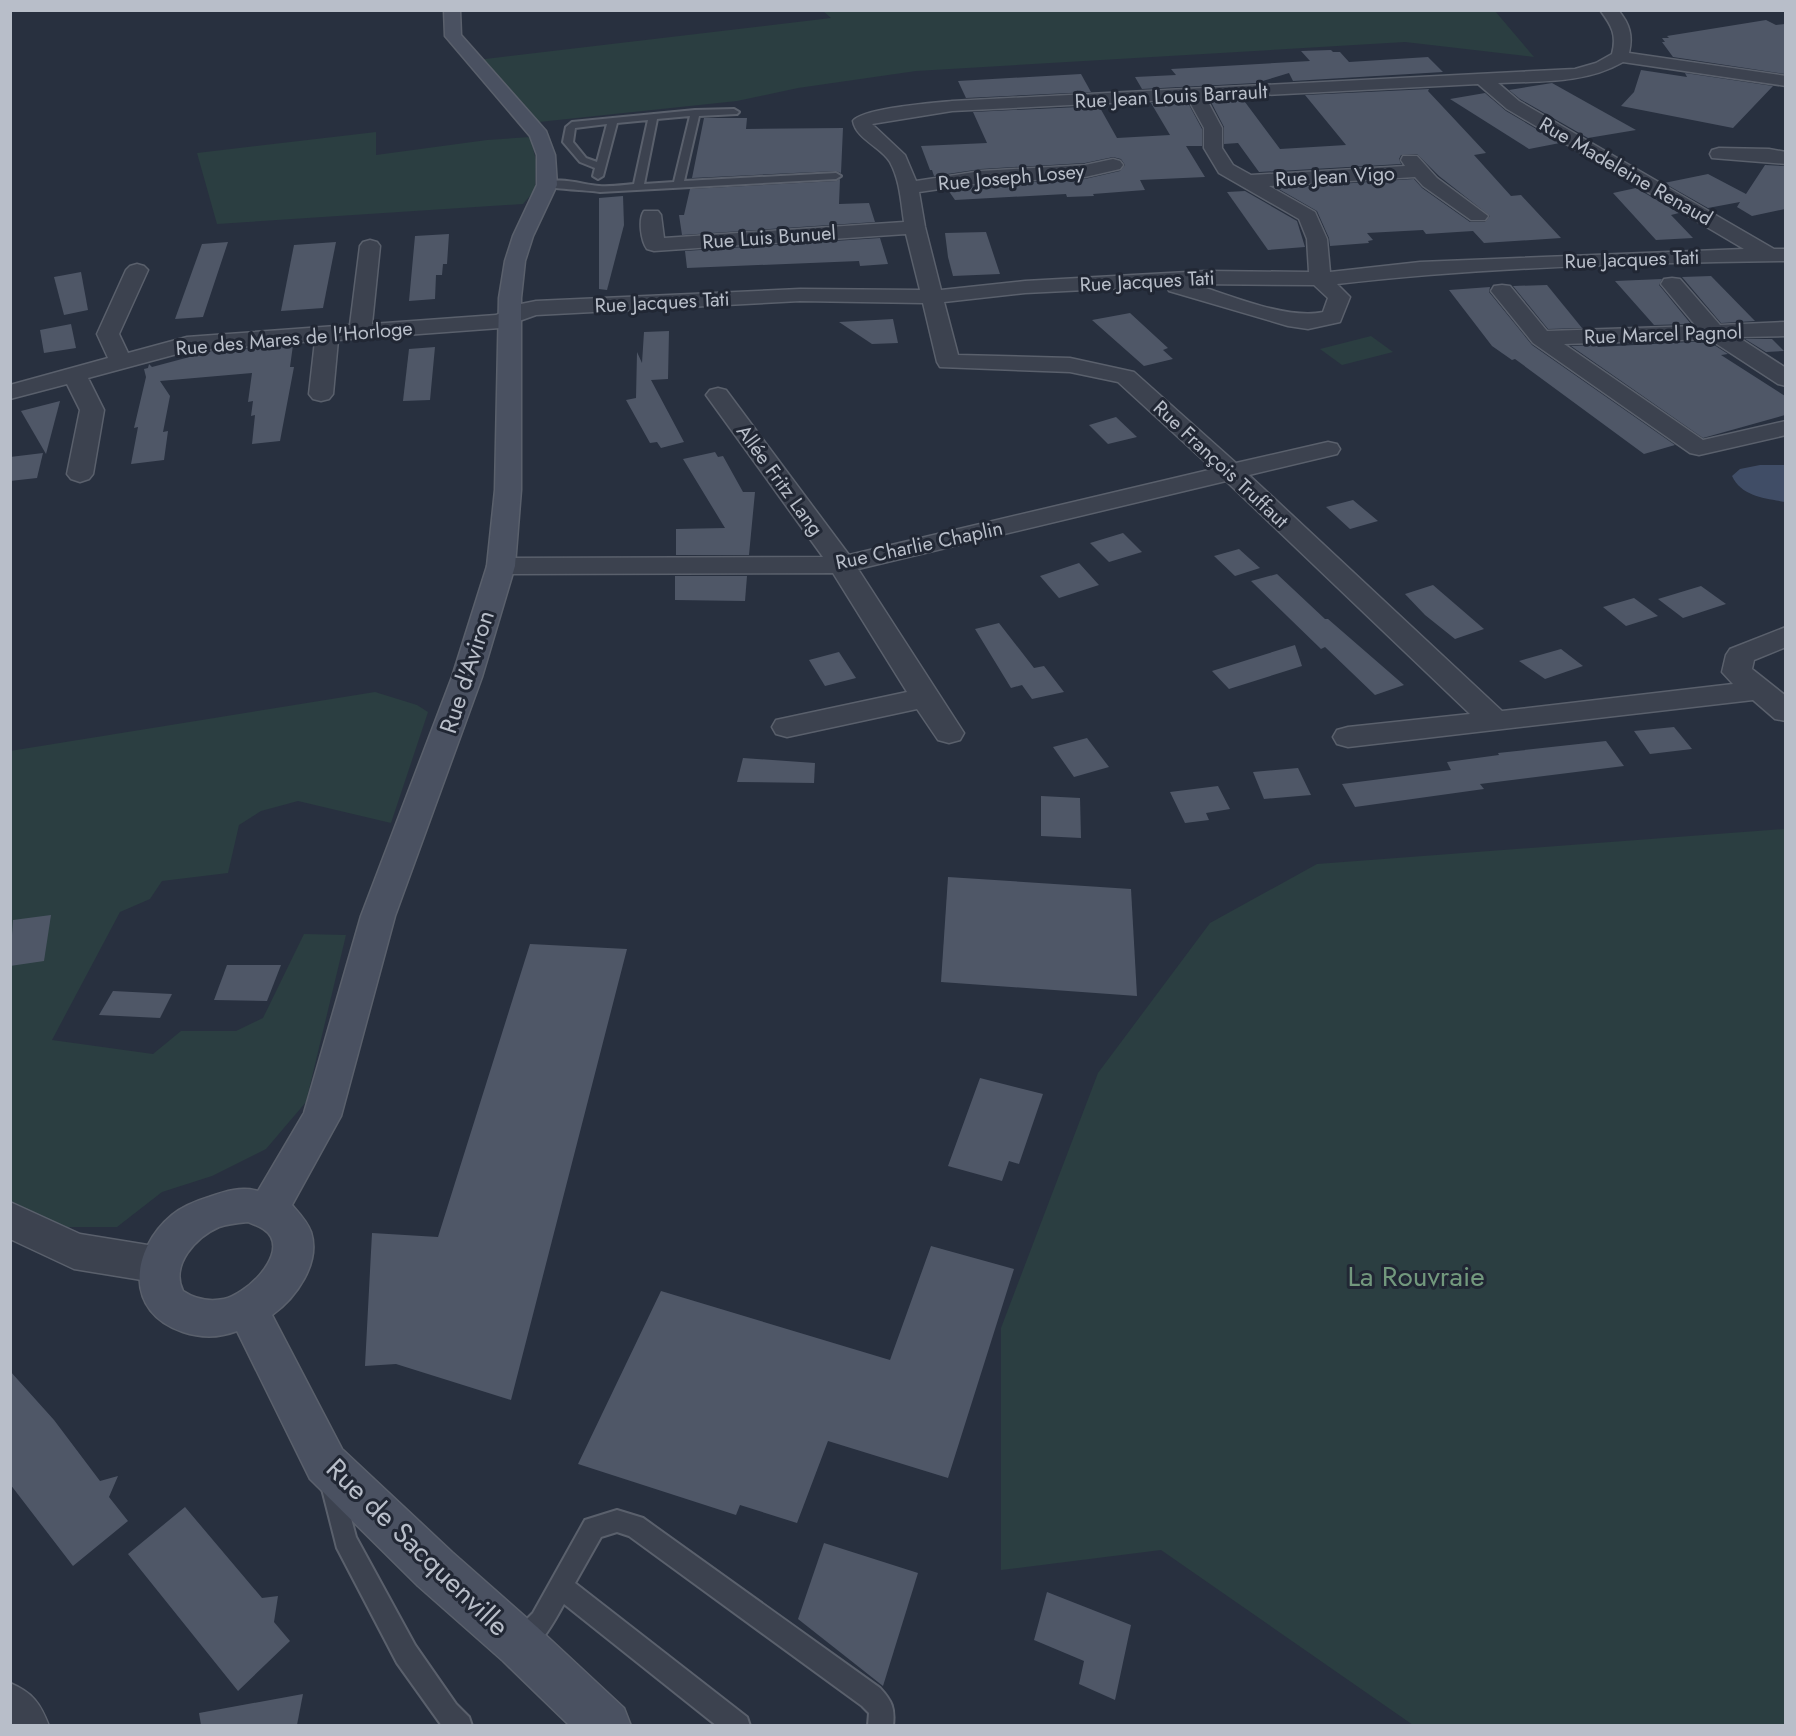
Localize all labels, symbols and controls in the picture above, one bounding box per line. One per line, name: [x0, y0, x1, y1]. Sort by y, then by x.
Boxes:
street label: Rue Jean Louis Barrault: [1074, 77, 1268, 116]
street label: Rue Madeleine Renaud: [1534, 110, 1718, 233]
street label: Rue Joseph Losey: [937, 157, 1086, 198]
street label: Rue Jean Vigo: [1274, 159, 1396, 194]
street label: Rue Luis Bunuel: [701, 218, 837, 257]
street label: Rue Jacques Tati: [1564, 243, 1700, 276]
street label: Rue Jacques Tati: [1079, 263, 1215, 300]
street label: Rue Jacques Tati: [594, 284, 730, 321]
street label: Rue des Mares de l'Horloge: [174, 314, 414, 363]
street label: Rue Marcel Pagnol: [1583, 317, 1743, 352]
street label: Rue François Truffaut: [1147, 394, 1295, 535]
street label: Allée Fritz Lang: [729, 419, 830, 542]
street label: Rue Charlie Chaplin: [833, 514, 1005, 577]
street label: Rue d'Aviron: [430, 606, 503, 738]
park label: La Rouvraie: [1347, 1256, 1485, 1297]
street label: Rue de Sacquenville: [317, 1449, 518, 1646]

